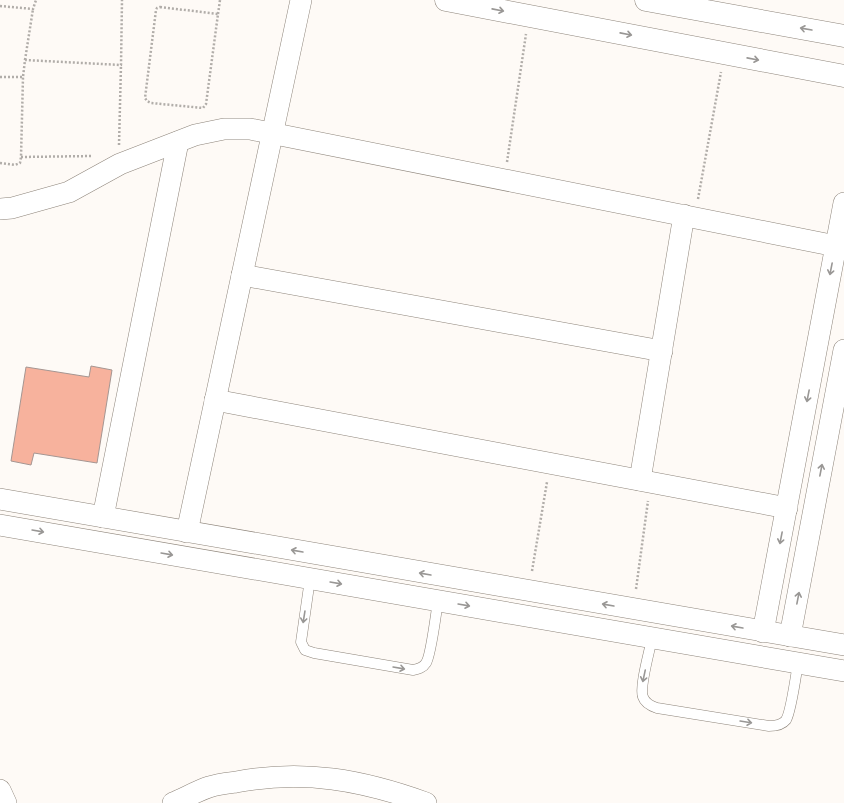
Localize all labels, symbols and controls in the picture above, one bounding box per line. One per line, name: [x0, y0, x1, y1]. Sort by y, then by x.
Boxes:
one-way arrow: [491, 6, 504, 14]
one-way arrow: [800, 25, 813, 33]
one-way arrow: [619, 31, 632, 39]
one-way arrow: [746, 55, 759, 63]
one-way arrow: [827, 262, 835, 275]
one-way arrow: [803, 390, 811, 403]
one-way arrow: [818, 464, 826, 477]
one-way arrow: [32, 528, 45, 536]
one-way arrow: [777, 531, 785, 544]
one-way arrow: [291, 547, 304, 555]
one-way arrow: [160, 550, 173, 558]
one-way arrow: [419, 569, 432, 577]
one-way arrow: [329, 579, 342, 587]
one-way arrow: [794, 592, 802, 605]
one-way arrow: [602, 601, 615, 609]
one-way arrow: [457, 602, 470, 610]
one-way arrow: [300, 610, 308, 623]
one-way arrow: [730, 623, 743, 631]
one-way arrow: [392, 664, 405, 672]
one-way arrow: [640, 669, 648, 682]
one-way arrow: [739, 718, 752, 726]

